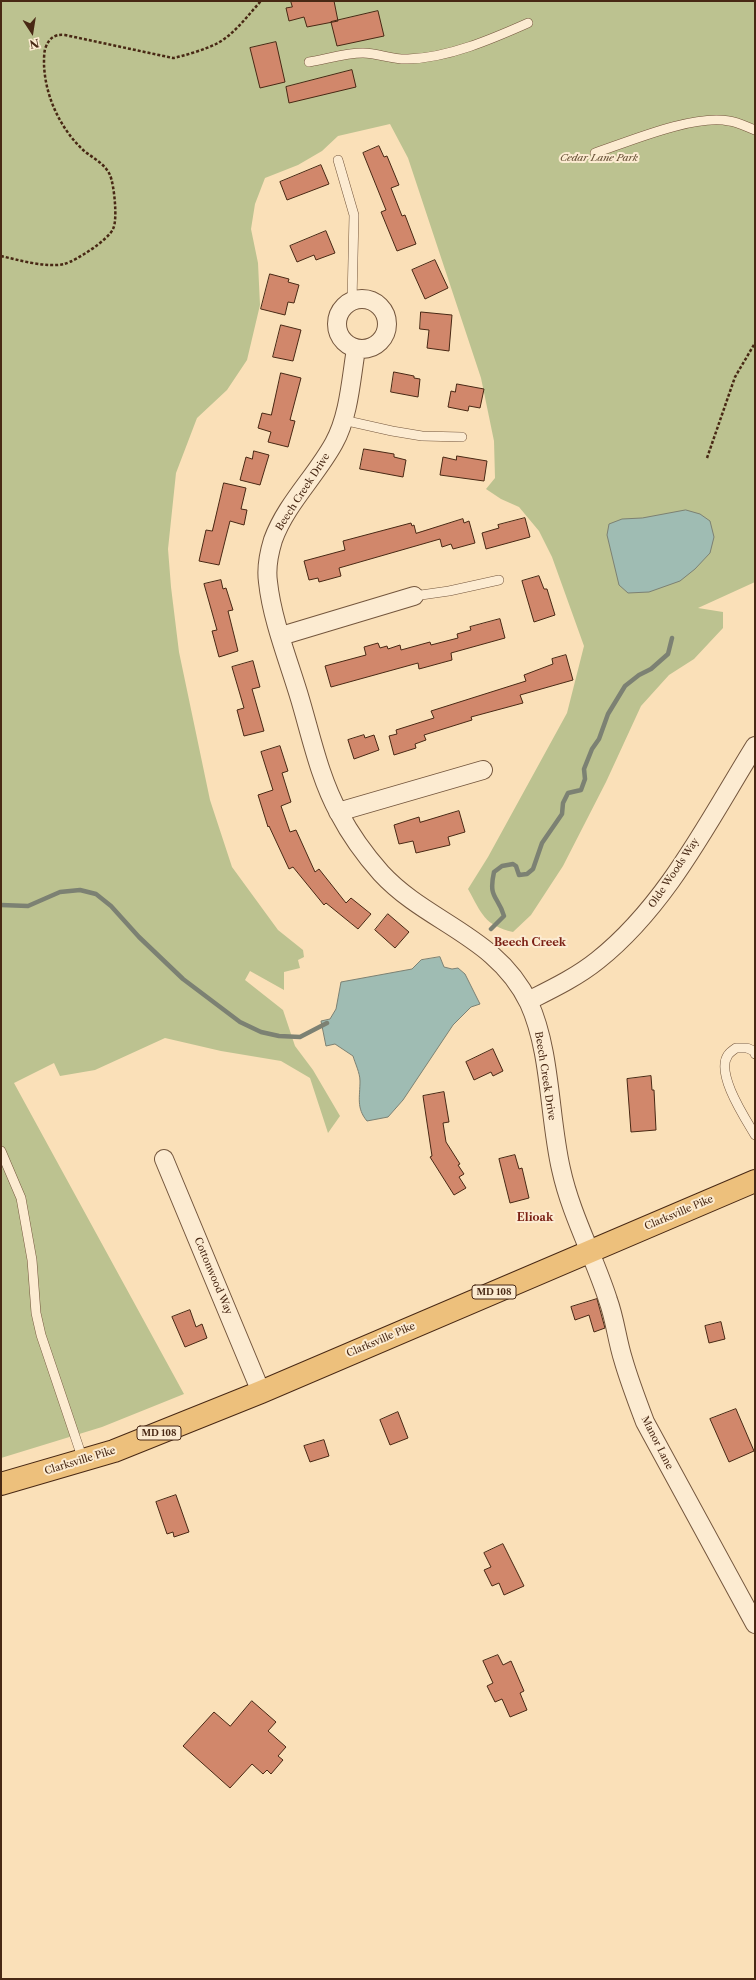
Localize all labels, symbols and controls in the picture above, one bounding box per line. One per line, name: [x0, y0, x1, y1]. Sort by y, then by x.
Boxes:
north arrow: [12, 12, 52, 52]
text: N: [28, 36, 41, 52]
park label: Cedar Lane Park: [560, 152, 638, 164]
street label: Beech Creek Drive: [274, 451, 332, 533]
street label: Olde Woods Way: [646, 836, 702, 910]
district label: Beech Creek: [494, 936, 566, 950]
street label: Beech Creek Drive: [532, 1031, 558, 1121]
street label: Clarksville Pike: [643, 1193, 715, 1233]
district label: Elioak: [517, 1211, 553, 1225]
street label: Cottonwood Way: [191, 1236, 235, 1316]
road number: MD 108: [472, 1285, 516, 1299]
street label: Clarksville Pike: [345, 1320, 417, 1360]
street label: Manor Lane: [638, 1414, 676, 1472]
road number: MD 108: [137, 1426, 181, 1440]
street label: Clarksville Pike: [43, 1445, 117, 1477]

